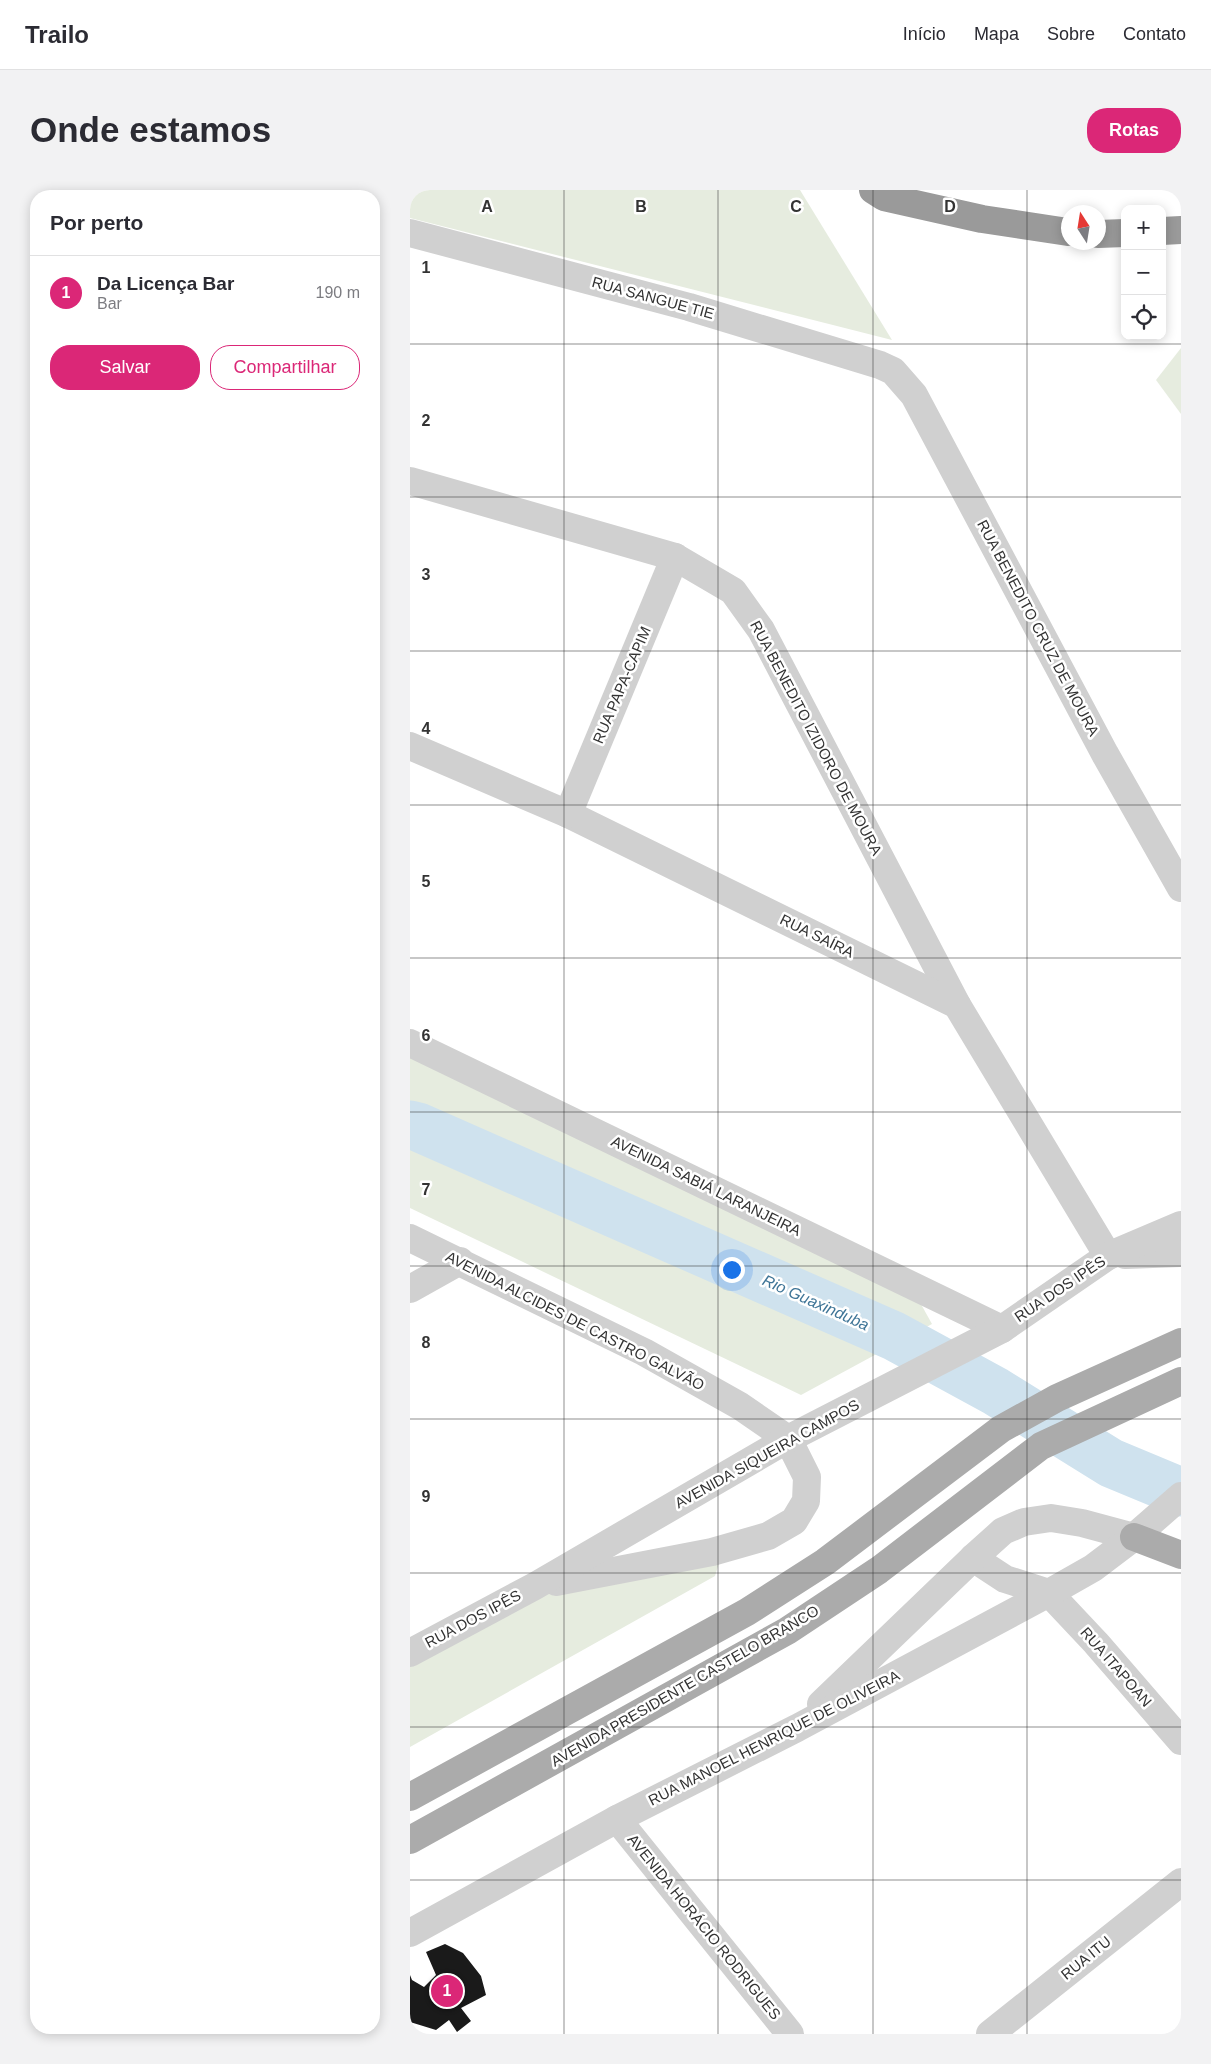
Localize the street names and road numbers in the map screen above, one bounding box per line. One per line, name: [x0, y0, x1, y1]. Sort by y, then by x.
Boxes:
street label: RUA SANGUE TIE: [590, 273, 716, 322]
street label: RUA BENEDITO CRUZ DE MOURA: [974, 517, 1103, 739]
street label: RUA BENEDITO IZIDORO DE MOURA: [747, 618, 886, 858]
street label: RUA PAPA-CAPIM: [589, 624, 654, 746]
street label: RUA SAÍRA: [778, 910, 857, 961]
street label: AVENIDA SABIÁ LARANJEIRA: [609, 1132, 804, 1239]
street label: AVENIDA ALCIDES DE CASTRO GALVÃO: [443, 1248, 707, 1393]
street label: RUA DOS IPÊS: [1011, 1252, 1108, 1325]
street label: AVENIDA SIQUEIRA CAMPOS: [672, 1396, 862, 1511]
street label: RUA DOS IPÊS: [422, 1586, 523, 1651]
street label: AVENIDA PRESIDENTE CASTELO BRANCO: [548, 1602, 822, 1770]
street label: RUA ITAPOAN: [1077, 1623, 1156, 1710]
street label: RUA MANOEL HENRIQUE DE OLIVEIRA: [645, 1667, 902, 1809]
street label: AVENIDA HORÁCIO RODRIGUES: [624, 1831, 784, 2023]
street label: RUA ITU: [1057, 1932, 1114, 1983]

